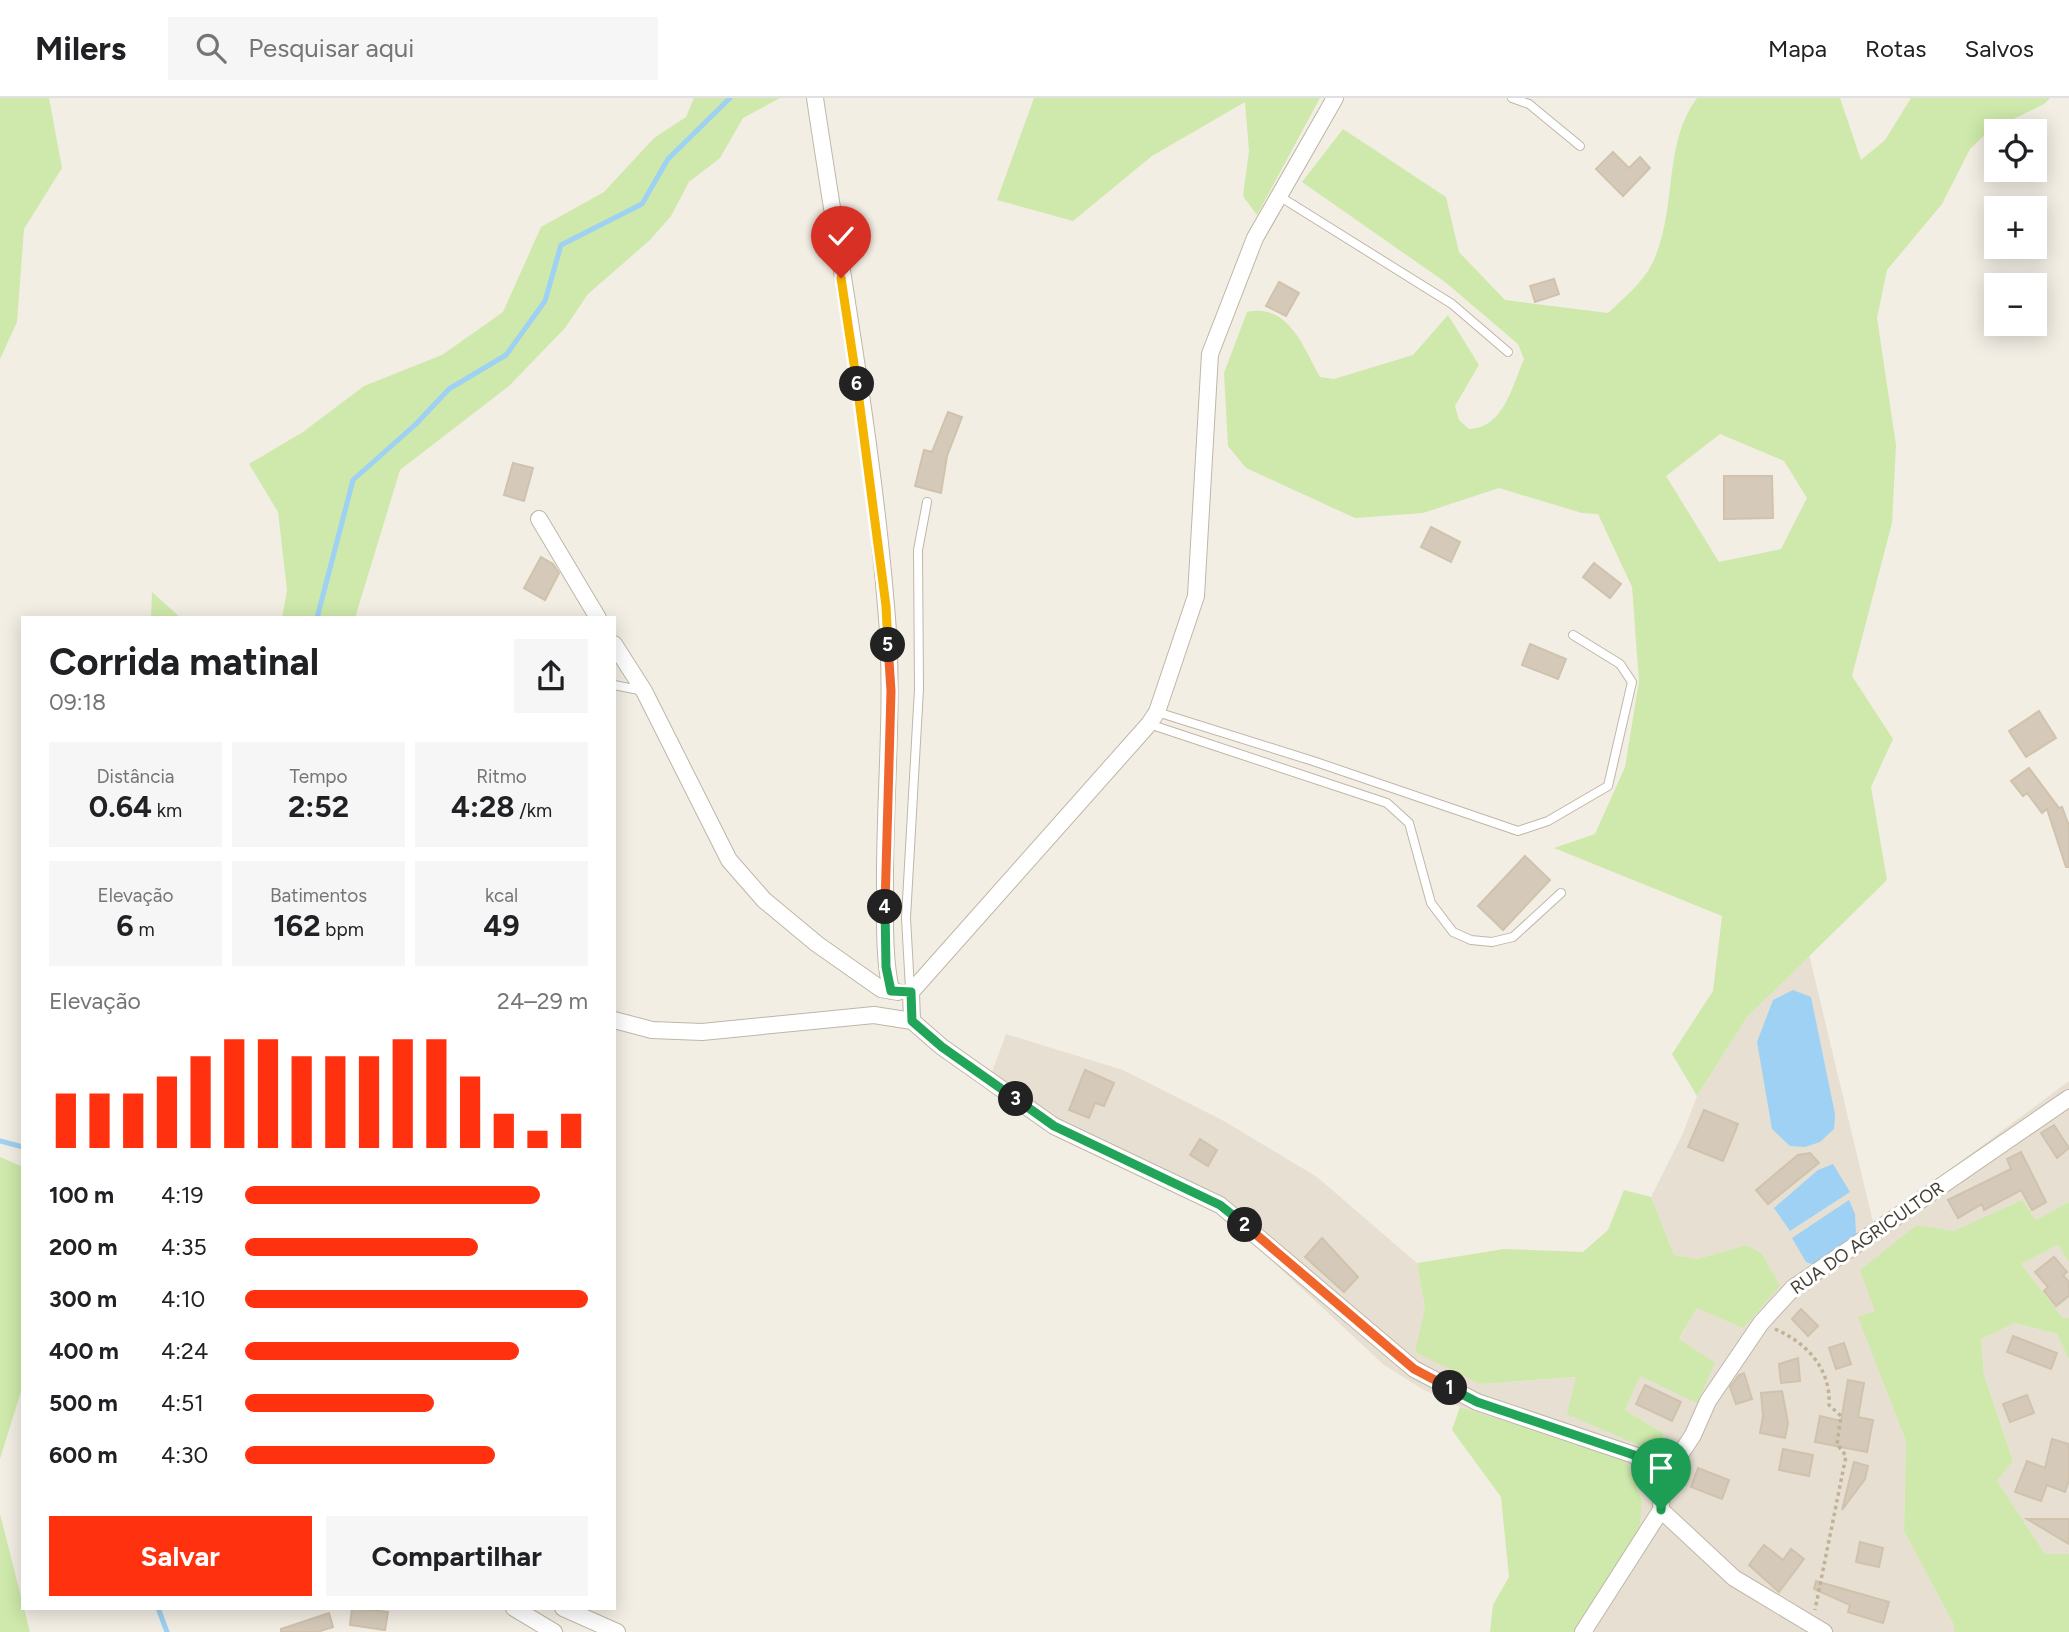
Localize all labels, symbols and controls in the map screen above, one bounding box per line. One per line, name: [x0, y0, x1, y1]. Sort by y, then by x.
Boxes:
search box: [168, 17, 658, 80]
text: Milers: [35, 29, 126, 68]
icon: search: [192, 29, 230, 67]
text: Pesquisar aqui: [248, 32, 414, 64]
text: Mapa: [1768, 34, 1827, 63]
text: Rotas: [1865, 34, 1926, 63]
text: Salvos: [1964, 34, 2034, 63]
map controls: [1984, 119, 2047, 336]
button: locate: [1984, 119, 2047, 182]
button: +: [1984, 196, 2047, 259]
pin: [811, 206, 871, 278]
icon: check: [822, 217, 860, 255]
button: −: [1984, 273, 2047, 336]
pin: 6: [840, 366, 874, 402]
text: 6: [851, 372, 862, 395]
pin: 5: [870, 628, 906, 662]
text: 5: [882, 633, 893, 656]
text: Corrida matinal: [49, 639, 319, 685]
button: share: [514, 639, 588, 713]
text: 09:18: [49, 688, 106, 716]
text: Distância: [96, 765, 175, 788]
text: Tempo: [289, 765, 348, 788]
text: Ritmo: [476, 765, 527, 788]
text: 0.64: [89, 788, 152, 825]
text: 2:52: [288, 788, 349, 825]
text: 4:28: [451, 788, 515, 825]
text: km: [152, 799, 182, 822]
text: /km: [515, 799, 552, 822]
text: Elevação: [98, 884, 173, 907]
text: Batimentos: [270, 884, 367, 907]
text: kcal: [485, 884, 518, 907]
pin: 4: [868, 890, 903, 924]
text: 4: [878, 895, 891, 918]
text: 6: [116, 907, 134, 944]
text: 162: [273, 907, 321, 944]
text: 49: [483, 907, 520, 944]
text: m: [134, 918, 155, 941]
text: bpm: [321, 918, 364, 941]
text: Elevação: [49, 987, 141, 1015]
text: 24–29 m: [497, 987, 588, 1015]
pin: 3: [998, 1082, 1034, 1116]
text: 3: [1010, 1087, 1021, 1110]
street label: RUA DO AGRICULTOR: [1786, 1177, 1948, 1299]
text: 100 m: [49, 1181, 114, 1209]
text: 4:19: [161, 1181, 204, 1209]
pin: 2: [1228, 1208, 1262, 1242]
text: 2: [1239, 1213, 1250, 1236]
text: 200 m: [49, 1233, 118, 1261]
text: 4:35: [161, 1233, 207, 1261]
text: 300 m: [49, 1285, 117, 1313]
text: 4:10: [161, 1285, 205, 1313]
text: 400 m: [49, 1337, 119, 1365]
text: 4:24: [161, 1337, 208, 1365]
pin: 1: [1432, 1370, 1468, 1406]
text: 1: [1445, 1376, 1454, 1399]
text: 500 m: [49, 1389, 118, 1417]
text: 4:51: [161, 1389, 204, 1417]
pin: [1631, 1438, 1691, 1510]
text: 600 m: [49, 1441, 118, 1469]
text: 4:30: [161, 1441, 208, 1469]
icon: arrive: [1642, 1449, 1680, 1487]
button: Salvar: [49, 1516, 312, 1596]
button: Compartilhar: [326, 1516, 588, 1596]

